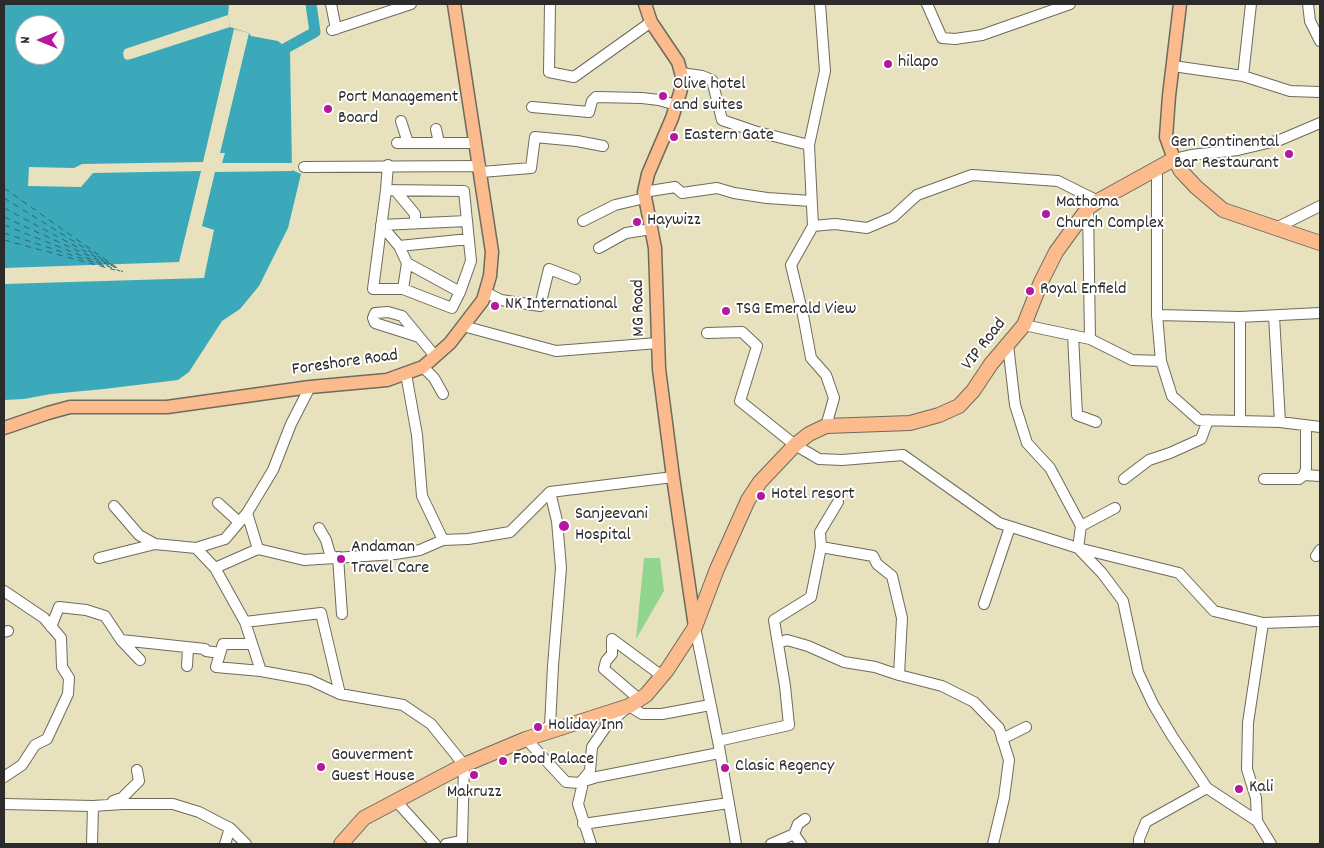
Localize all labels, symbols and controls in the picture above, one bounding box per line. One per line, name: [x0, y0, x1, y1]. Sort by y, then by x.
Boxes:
north arrow: [15, 15, 65, 65]
text: N: [16, 37, 36, 43]
place label: hilapo: [898, 53, 939, 75]
marker: hilapo: [882, 58, 894, 70]
place label: Olive hotel and suites: [673, 75, 746, 118]
place label: Port Management Board: [338, 88, 458, 130]
marker: Olive hotel and suites: [657, 90, 669, 102]
marker: Port Management Board: [322, 103, 334, 115]
place label: Eastern Gate: [684, 126, 774, 148]
marker: Eastern Gate: [668, 131, 680, 143]
place label: Gen Continental Bar Restaurant: [1170, 133, 1279, 176]
marker: Gen Continental Bar Restaurant: [1283, 148, 1295, 160]
place label: Mathoma Church Complex: [1056, 193, 1164, 235]
marker: Mathoma Church Complex: [1040, 208, 1052, 220]
place label: Haywizz: [647, 211, 701, 233]
marker: Haywizz: [631, 216, 643, 228]
street label: MG Road: [629, 279, 651, 337]
place label: Royal Enfield: [1040, 280, 1126, 302]
marker: Royal Enfield: [1024, 285, 1036, 297]
place label: NK International: [505, 295, 617, 317]
marker: NK International: [489, 300, 501, 312]
place label: TSG Emerald View: [736, 300, 856, 322]
marker: TSG Emerald View: [720, 305, 732, 317]
street label: VIP Road: [958, 315, 1012, 375]
street label: Foreshore Road: [291, 346, 399, 382]
place label: Hotel resort: [771, 485, 855, 507]
marker: Hotel resort: [755, 490, 767, 502]
place label: Sanjeevani Hospital: [575, 505, 648, 548]
marker: Sanjeevani Hospital: [557, 519, 571, 533]
place label: Andaman Travel Care: [351, 538, 429, 580]
marker: Andaman Travel Care: [335, 553, 347, 565]
place label: Holiday Inn: [548, 716, 623, 738]
marker: Holiday Inn: [532, 721, 544, 733]
place label: Gouverment Guest House: [331, 746, 415, 789]
place label: Food Palace: [513, 750, 594, 772]
marker: Food Palace: [497, 755, 509, 767]
place label: Clasic Regency: [735, 757, 834, 779]
marker: Gouverment Guest House: [315, 761, 327, 773]
marker: Clasic Regency: [719, 762, 731, 774]
marker: Makruzz: [468, 769, 480, 781]
place label: Kali: [1249, 778, 1273, 800]
place label: Makruzz: [447, 783, 501, 805]
marker: Kali: [1233, 783, 1245, 795]

